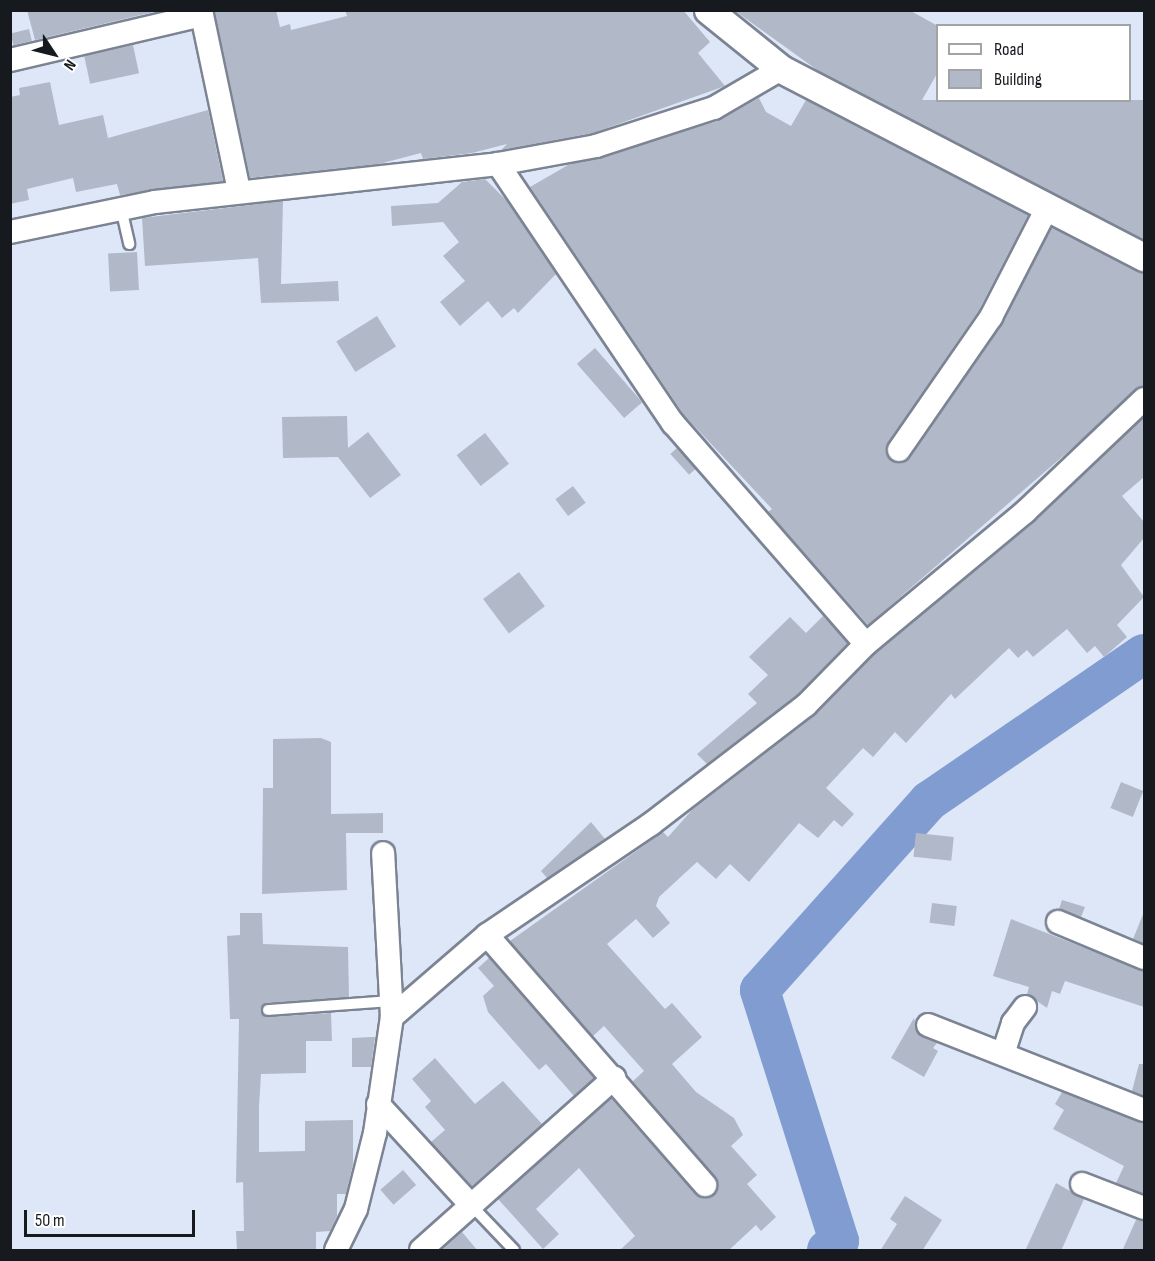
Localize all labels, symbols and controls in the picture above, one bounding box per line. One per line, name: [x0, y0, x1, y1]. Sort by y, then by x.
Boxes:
north arrow: [24, 24, 84, 84]
legend: [936, 24, 1131, 102]
text: Road: [994, 39, 1024, 60]
text: N: [59, 56, 79, 74]
text: Building: [994, 69, 1042, 90]
scale bar: [27, 1198, 198, 1236]
text: 50 m: [35, 1210, 65, 1231]

